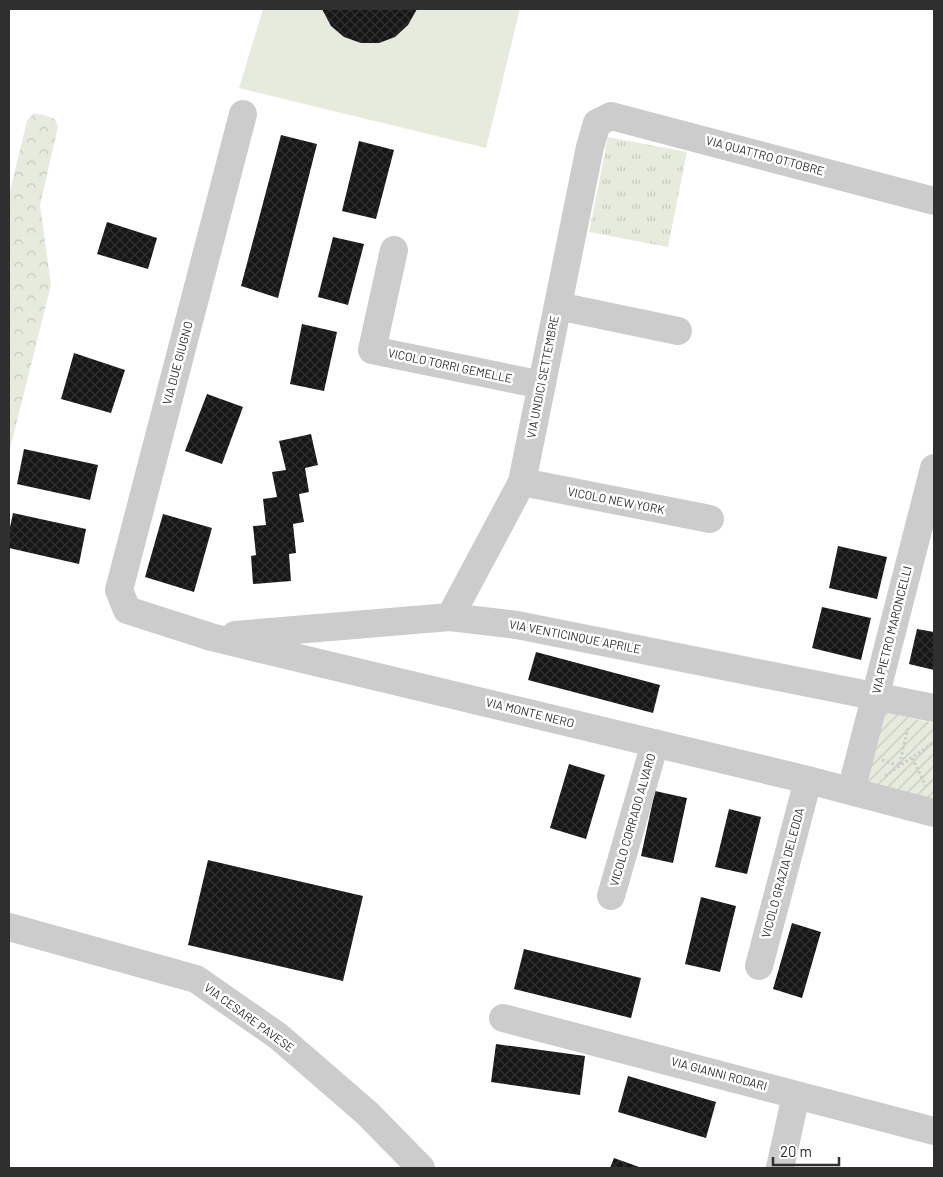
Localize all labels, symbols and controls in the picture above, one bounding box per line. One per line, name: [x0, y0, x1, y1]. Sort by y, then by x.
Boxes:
street label: VIA QUATTRO OTTOBRE: [705, 133, 826, 178]
street label: VIA UNDICI SETTEMBRE: [523, 314, 561, 439]
street label: VIA DUE GIUGNO: [159, 320, 195, 406]
street label: VICOLO TORRI GEMELLE: [387, 345, 514, 385]
street label: VICOLO NEW YORK: [567, 484, 667, 516]
street label: VIA PIETRO MARONCELLI: [868, 564, 914, 695]
street label: VIA VENTICINQUE APRILE: [508, 616, 642, 656]
street label: VIA MONTE NERO: [485, 694, 576, 730]
street label: VICOLO CORRADO ALVARO: [606, 752, 658, 888]
street label: VICOLO GRAZIA DELEDDA: [758, 806, 806, 939]
street label: VIA CESARE PAVESE: [202, 980, 297, 1054]
street label: VIA GIANNI RODARI: [670, 1053, 769, 1093]
scale bar: [773, 1134, 839, 1166]
text: 20 m: [780, 1142, 812, 1160]

